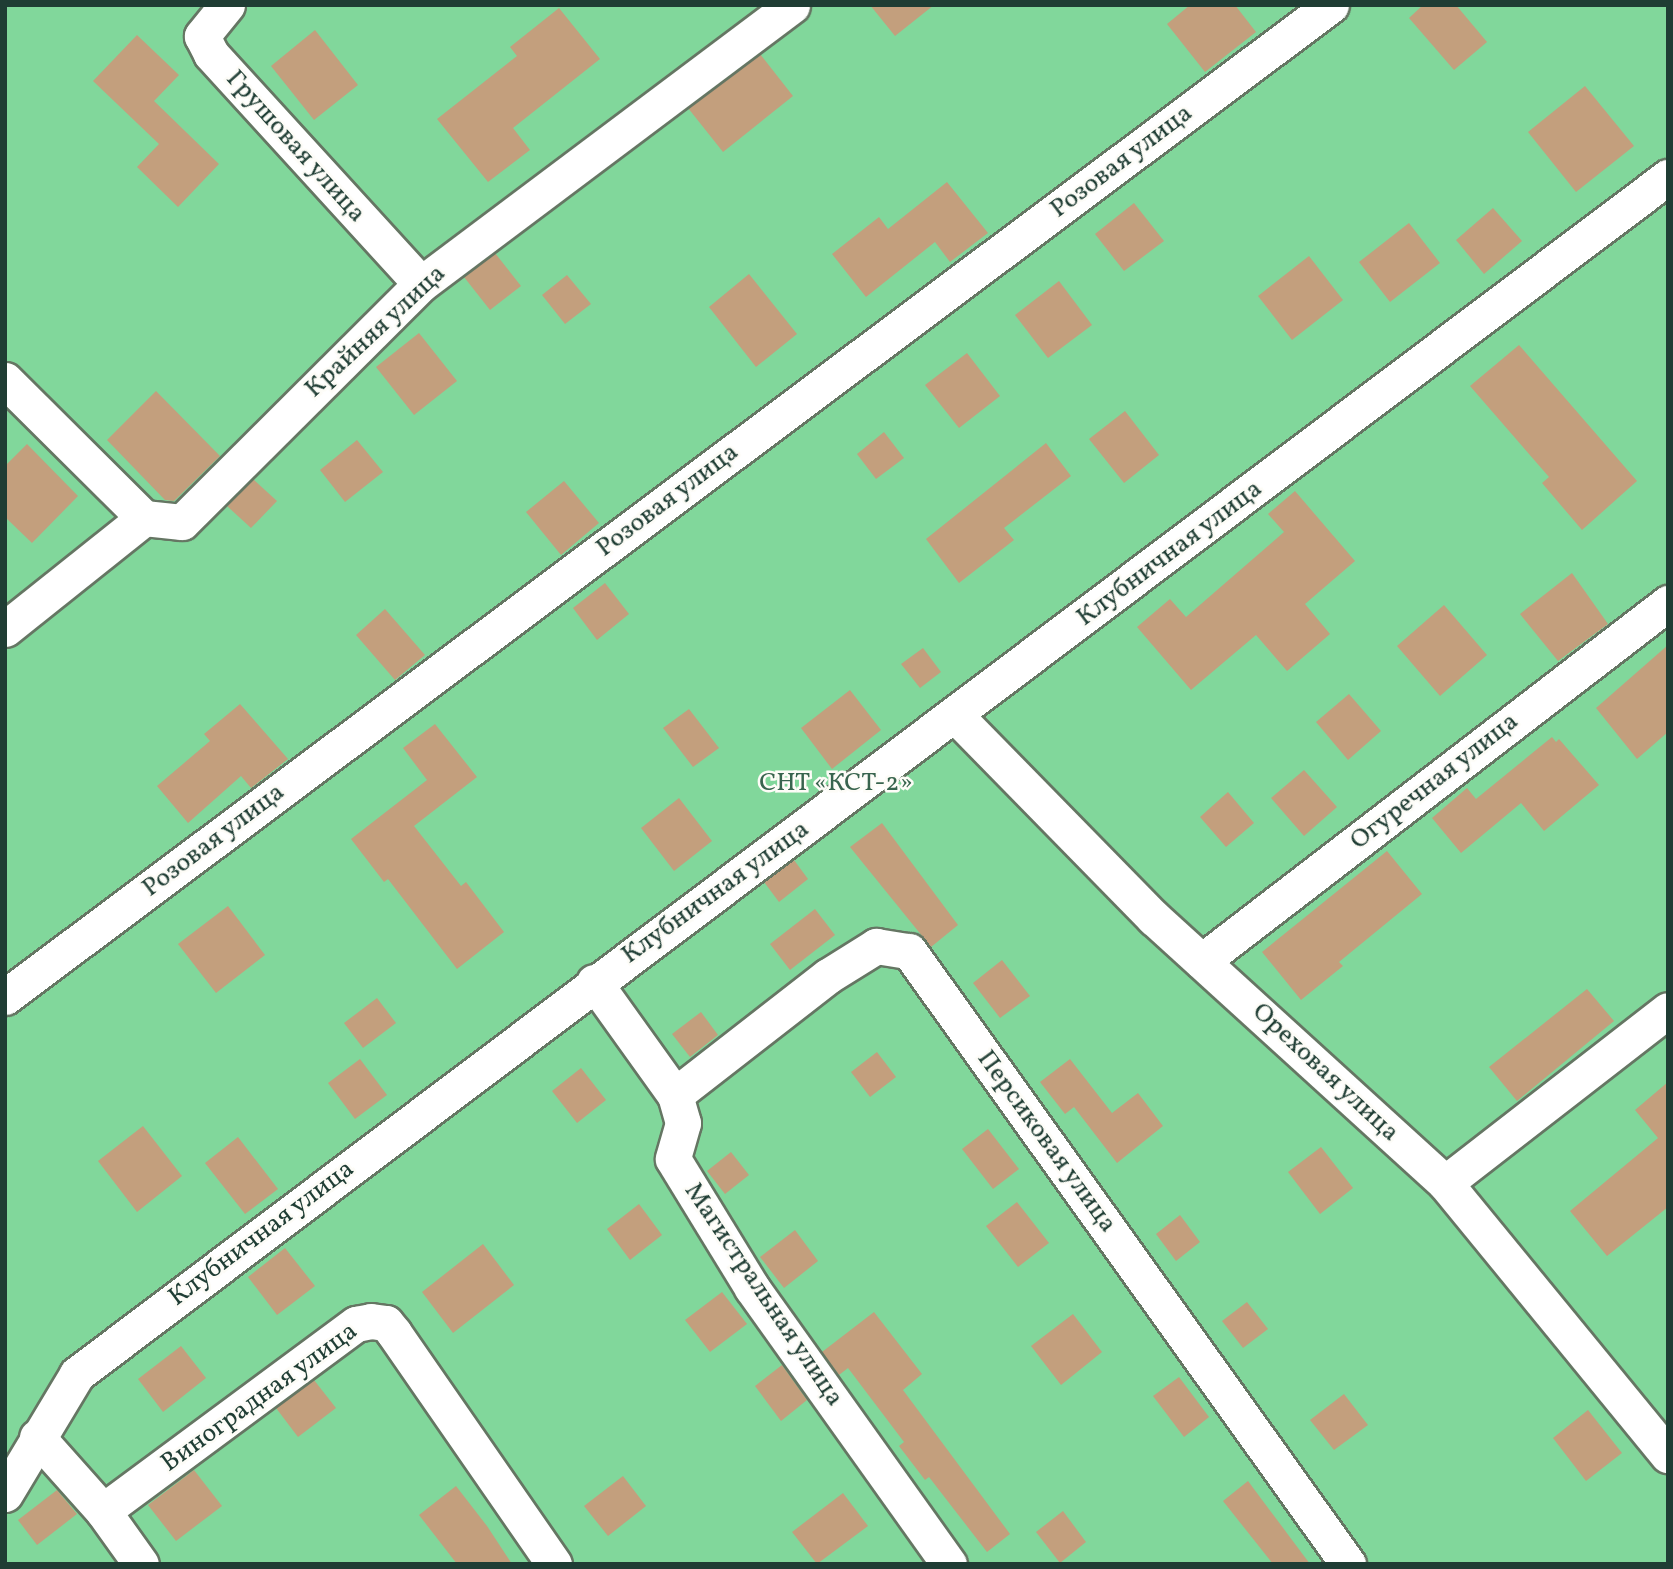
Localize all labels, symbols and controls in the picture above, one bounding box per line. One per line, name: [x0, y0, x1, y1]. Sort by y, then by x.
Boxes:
street label: Грушовая улица: [218, 64, 372, 230]
street label: Розовая улица: [1044, 98, 1200, 226]
street label: Крайняя улица: [299, 259, 453, 405]
street label: Розовая улица: [590, 437, 746, 565]
street label: Клубничная улица: [1071, 474, 1269, 634]
street label: Огуречная улица: [1344, 706, 1526, 858]
park label: СНТ «КСТ-2»: [759, 768, 913, 800]
street label: Розовая улица: [136, 777, 292, 905]
street label: Клубничная улица: [616, 814, 816, 972]
street label: Ореховая улица: [1245, 997, 1405, 1149]
street label: Персиковая улица: [969, 1044, 1123, 1240]
street label: Клубничная улица: [163, 1154, 361, 1314]
street label: Магистральная улица: [676, 1177, 850, 1413]
street label: Виноградная улица: [156, 1316, 364, 1480]

